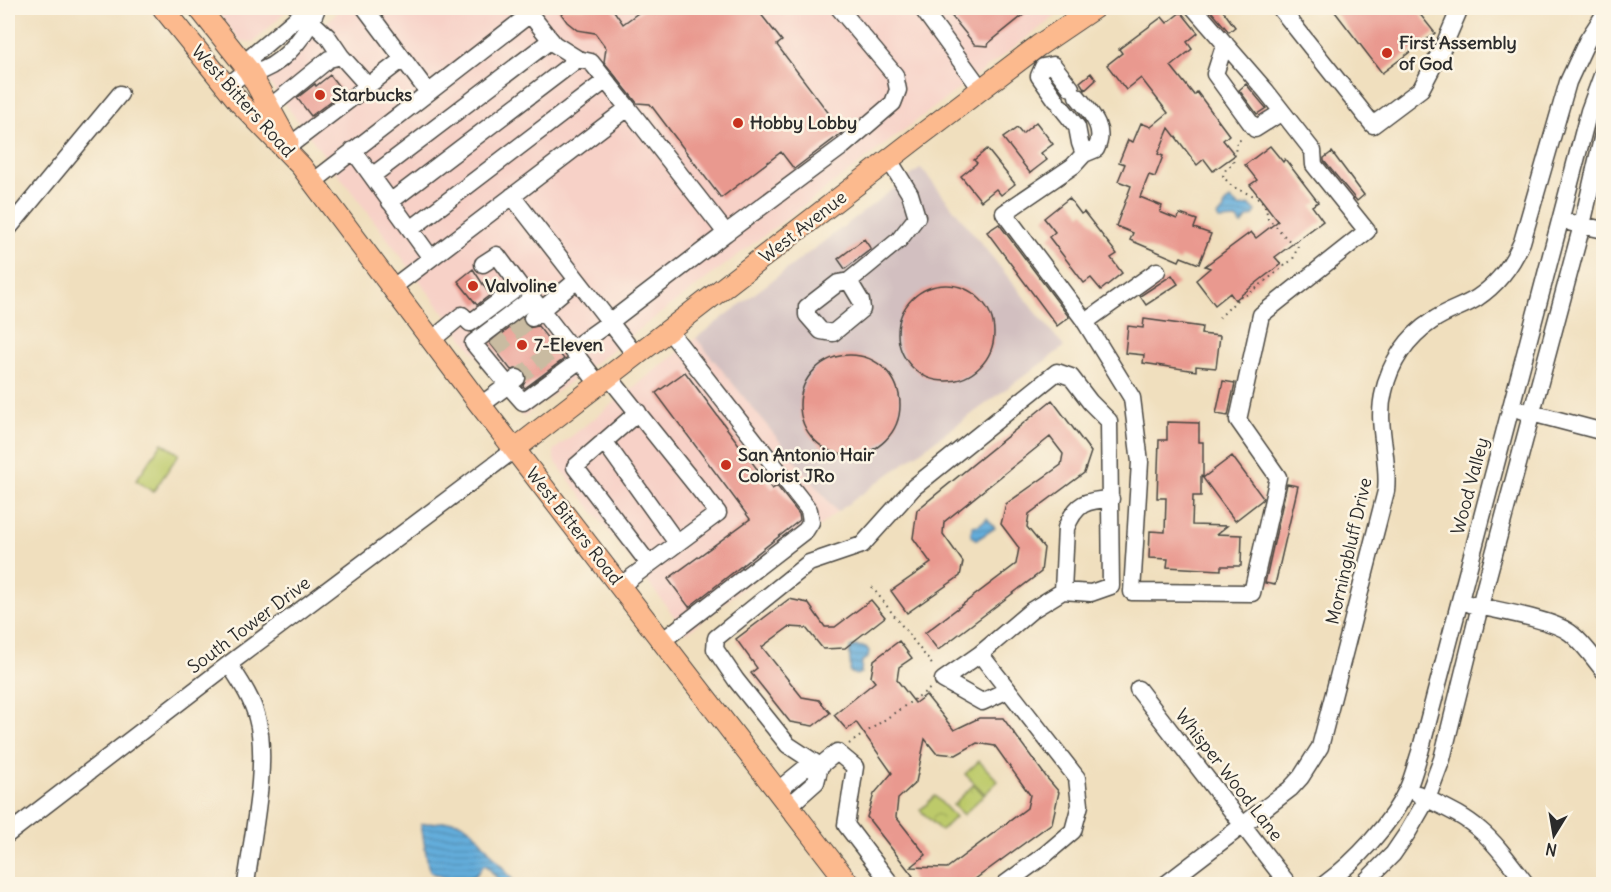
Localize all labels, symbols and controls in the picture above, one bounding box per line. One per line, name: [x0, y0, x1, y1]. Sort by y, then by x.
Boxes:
place label: First Assembly of God: [1399, 31, 1517, 75]
street label: West Bitters Road: [187, 40, 300, 162]
marker: First Assembly of God: [1380, 46, 1394, 60]
place label: Starbucks: [332, 83, 412, 106]
marker: Starbucks: [313, 88, 327, 102]
place label: Hobby Lobby: [750, 111, 857, 134]
marker: Hobby Lobby: [731, 116, 745, 130]
street label: West Avenue: [755, 185, 851, 268]
place label: Valvoline: [485, 274, 557, 297]
marker: Valvoline: [466, 279, 480, 293]
place label: 7-Eleven: [534, 333, 604, 356]
marker: 7-Eleven: [515, 338, 529, 352]
street label: Wood Valley: [1446, 435, 1494, 537]
place label: San Antonio Hair Colorist JRo: [738, 443, 875, 487]
marker: San Antonio Hair Colorist JRo: [719, 458, 733, 472]
street label: West Bitters Road: [521, 462, 628, 590]
street label: Morningbluff Drive: [1320, 475, 1377, 627]
street label: South Tower Drive: [183, 571, 315, 678]
street label: Whisper Wood Lane: [1171, 704, 1288, 845]
north arrow: [1524, 805, 1584, 865]
text: N: [1544, 839, 1558, 861]

